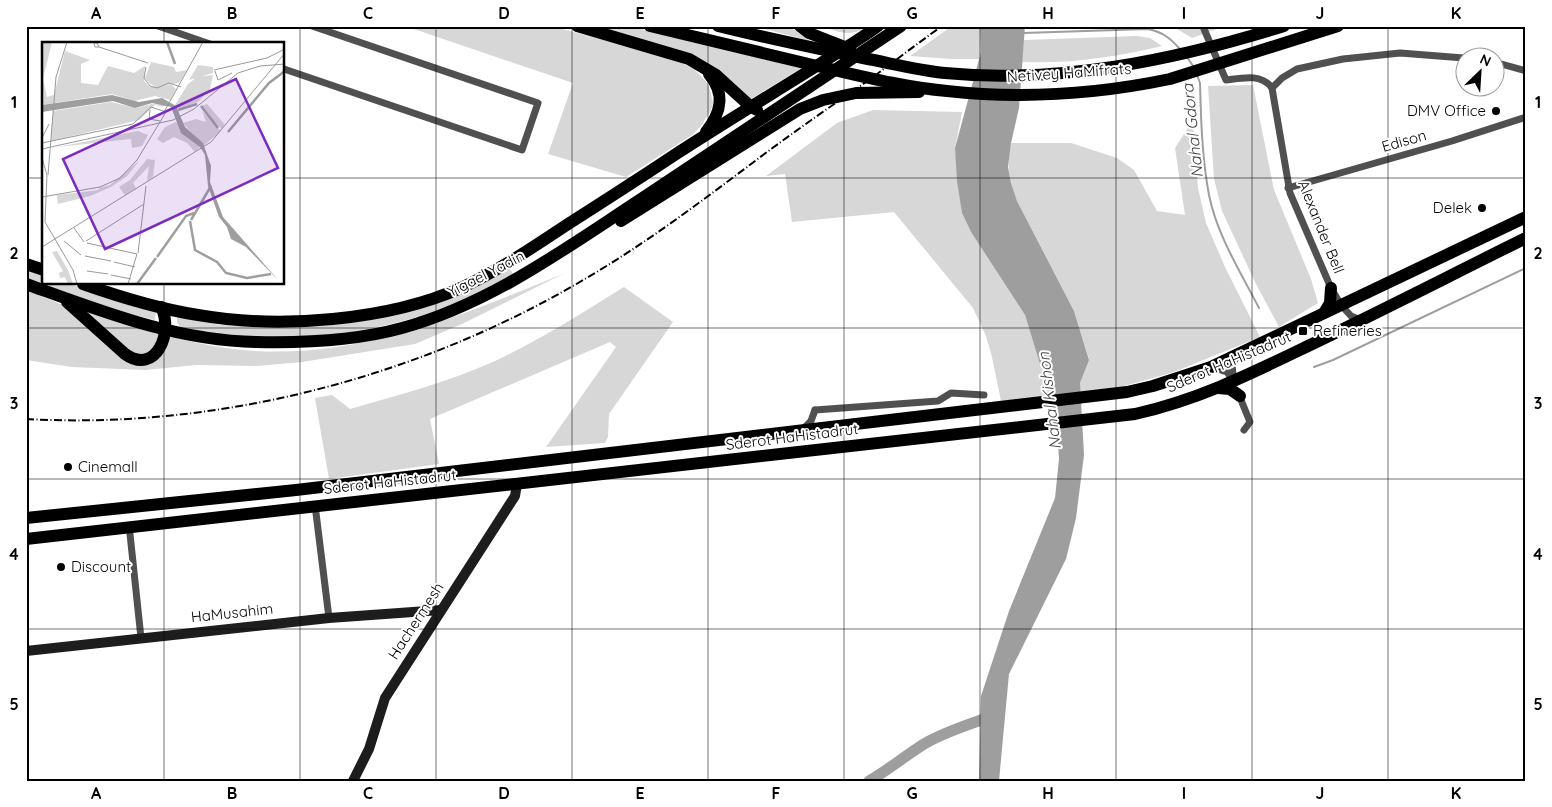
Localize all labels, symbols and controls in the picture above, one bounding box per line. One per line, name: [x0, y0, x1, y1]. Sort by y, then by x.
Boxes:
text: A: [91, 3, 102, 23]
text: B: [227, 3, 237, 23]
text: C: [363, 3, 373, 23]
text: D: [498, 3, 510, 23]
text: E: [635, 3, 645, 23]
text: F: [772, 3, 781, 23]
text: G: [906, 3, 918, 23]
text: H: [1042, 3, 1054, 23]
text: I: [1182, 3, 1186, 23]
text: J: [1316, 3, 1324, 23]
text: K: [1451, 3, 1461, 23]
inset map: [42, 42, 285, 285]
north arrow: [1454, 48, 1504, 98]
text: N: [1477, 50, 1494, 71]
street label: Netivey HaMifrats: [1006, 59, 1132, 86]
water label: Nahal Gdora: [1177, 82, 1207, 179]
text: 1: [11, 92, 17, 112]
text: 1: [1535, 92, 1541, 112]
place label: DMV Office: [1407, 101, 1486, 120]
marker: DMV Office: [1490, 105, 1502, 117]
street label: Edison: [1379, 125, 1428, 156]
street label: Alexander Bell: [1294, 177, 1349, 276]
place label: Delek: [1433, 198, 1472, 217]
marker: Delek: [1476, 202, 1488, 214]
text: 2: [9, 243, 19, 263]
text: 2: [1533, 243, 1543, 263]
street label: Yigael Yadin: [444, 246, 527, 301]
place label: Refineries: [1313, 321, 1382, 340]
marker: Refineries: [1297, 325, 1309, 337]
street label: Sderot HaHistadrut: [1164, 327, 1294, 396]
water label: Nahal Kishon: [1033, 350, 1065, 451]
text: 3: [10, 393, 18, 413]
text: 3: [1534, 393, 1542, 413]
street label: Sderot HaHistadrut: [725, 419, 859, 454]
place label: Cinemall: [78, 457, 138, 476]
marker: Cinemall: [62, 461, 74, 473]
street label: Sderot HaHistadrut: [323, 465, 457, 498]
text: 4: [9, 544, 19, 564]
text: 4: [1533, 544, 1543, 564]
place label: Discount: [71, 557, 131, 576]
marker: Discount: [55, 561, 67, 573]
street label: Hachermesh: [384, 579, 448, 663]
street label: HaMusahim: [190, 599, 274, 626]
text: 5: [9, 694, 19, 714]
text: 5: [1533, 694, 1543, 714]
text: A: [91, 783, 102, 803]
text: B: [227, 783, 237, 803]
text: C: [363, 783, 373, 803]
text: D: [498, 783, 510, 803]
text: E: [635, 783, 645, 803]
text: F: [772, 783, 781, 803]
text: G: [906, 783, 918, 803]
text: H: [1042, 783, 1054, 803]
text: I: [1182, 783, 1186, 803]
text: J: [1316, 783, 1324, 803]
text: K: [1451, 783, 1461, 803]

